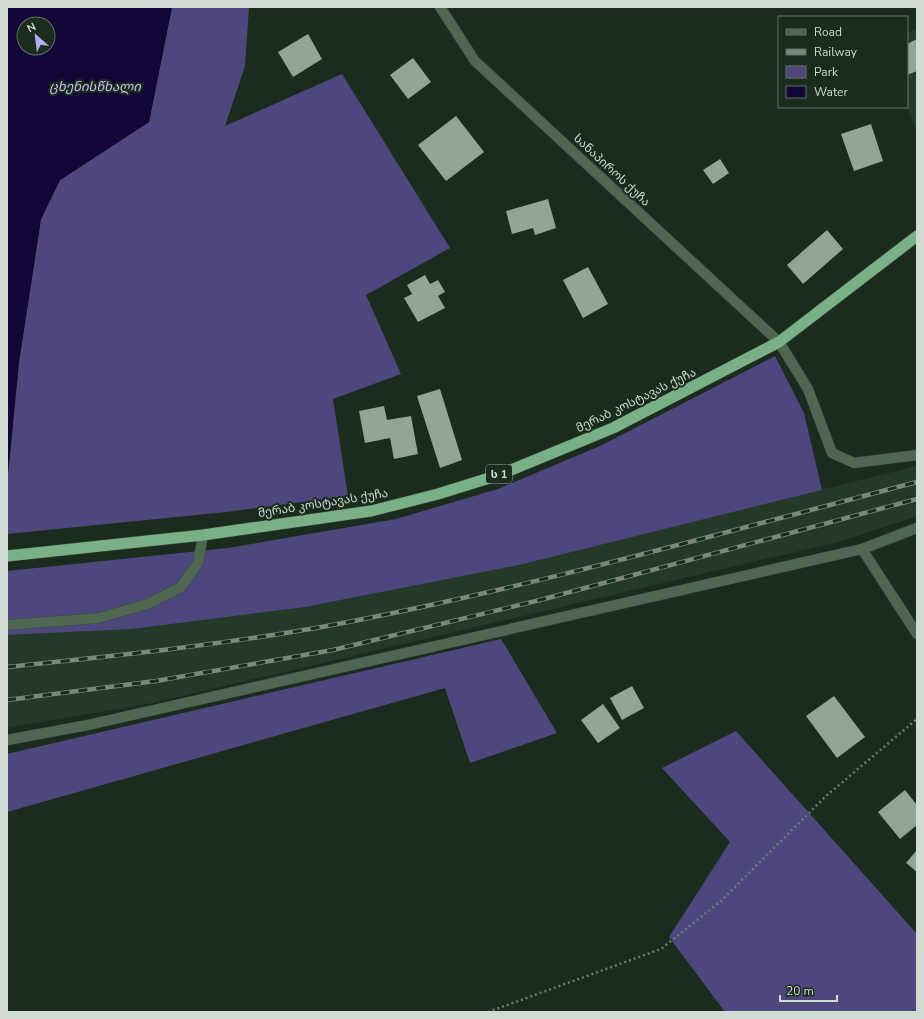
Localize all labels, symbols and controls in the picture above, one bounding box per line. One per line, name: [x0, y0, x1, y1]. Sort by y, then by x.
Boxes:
north arrow: [16, 16, 56, 56]
legend: [778, 16, 908, 108]
text: N: [24, 19, 39, 36]
text: Road: [814, 24, 842, 40]
text: Railway: [814, 44, 858, 60]
text: Park: [814, 64, 839, 80]
water label: ცხენისწხალი: [49, 78, 141, 96]
text: Water: [814, 84, 848, 100]
street label: სანაპიროს ქუჩა: [570, 130, 654, 210]
street label: მერაბ კოსტავას ქუჩა: [573, 364, 699, 436]
road number: ს 1: [486, 465, 512, 483]
street label: მერაბ კოსტავას ქუჩა: [257, 485, 389, 521]
scale bar: [780, 977, 837, 1003]
text: 20 m: [786, 983, 814, 999]

